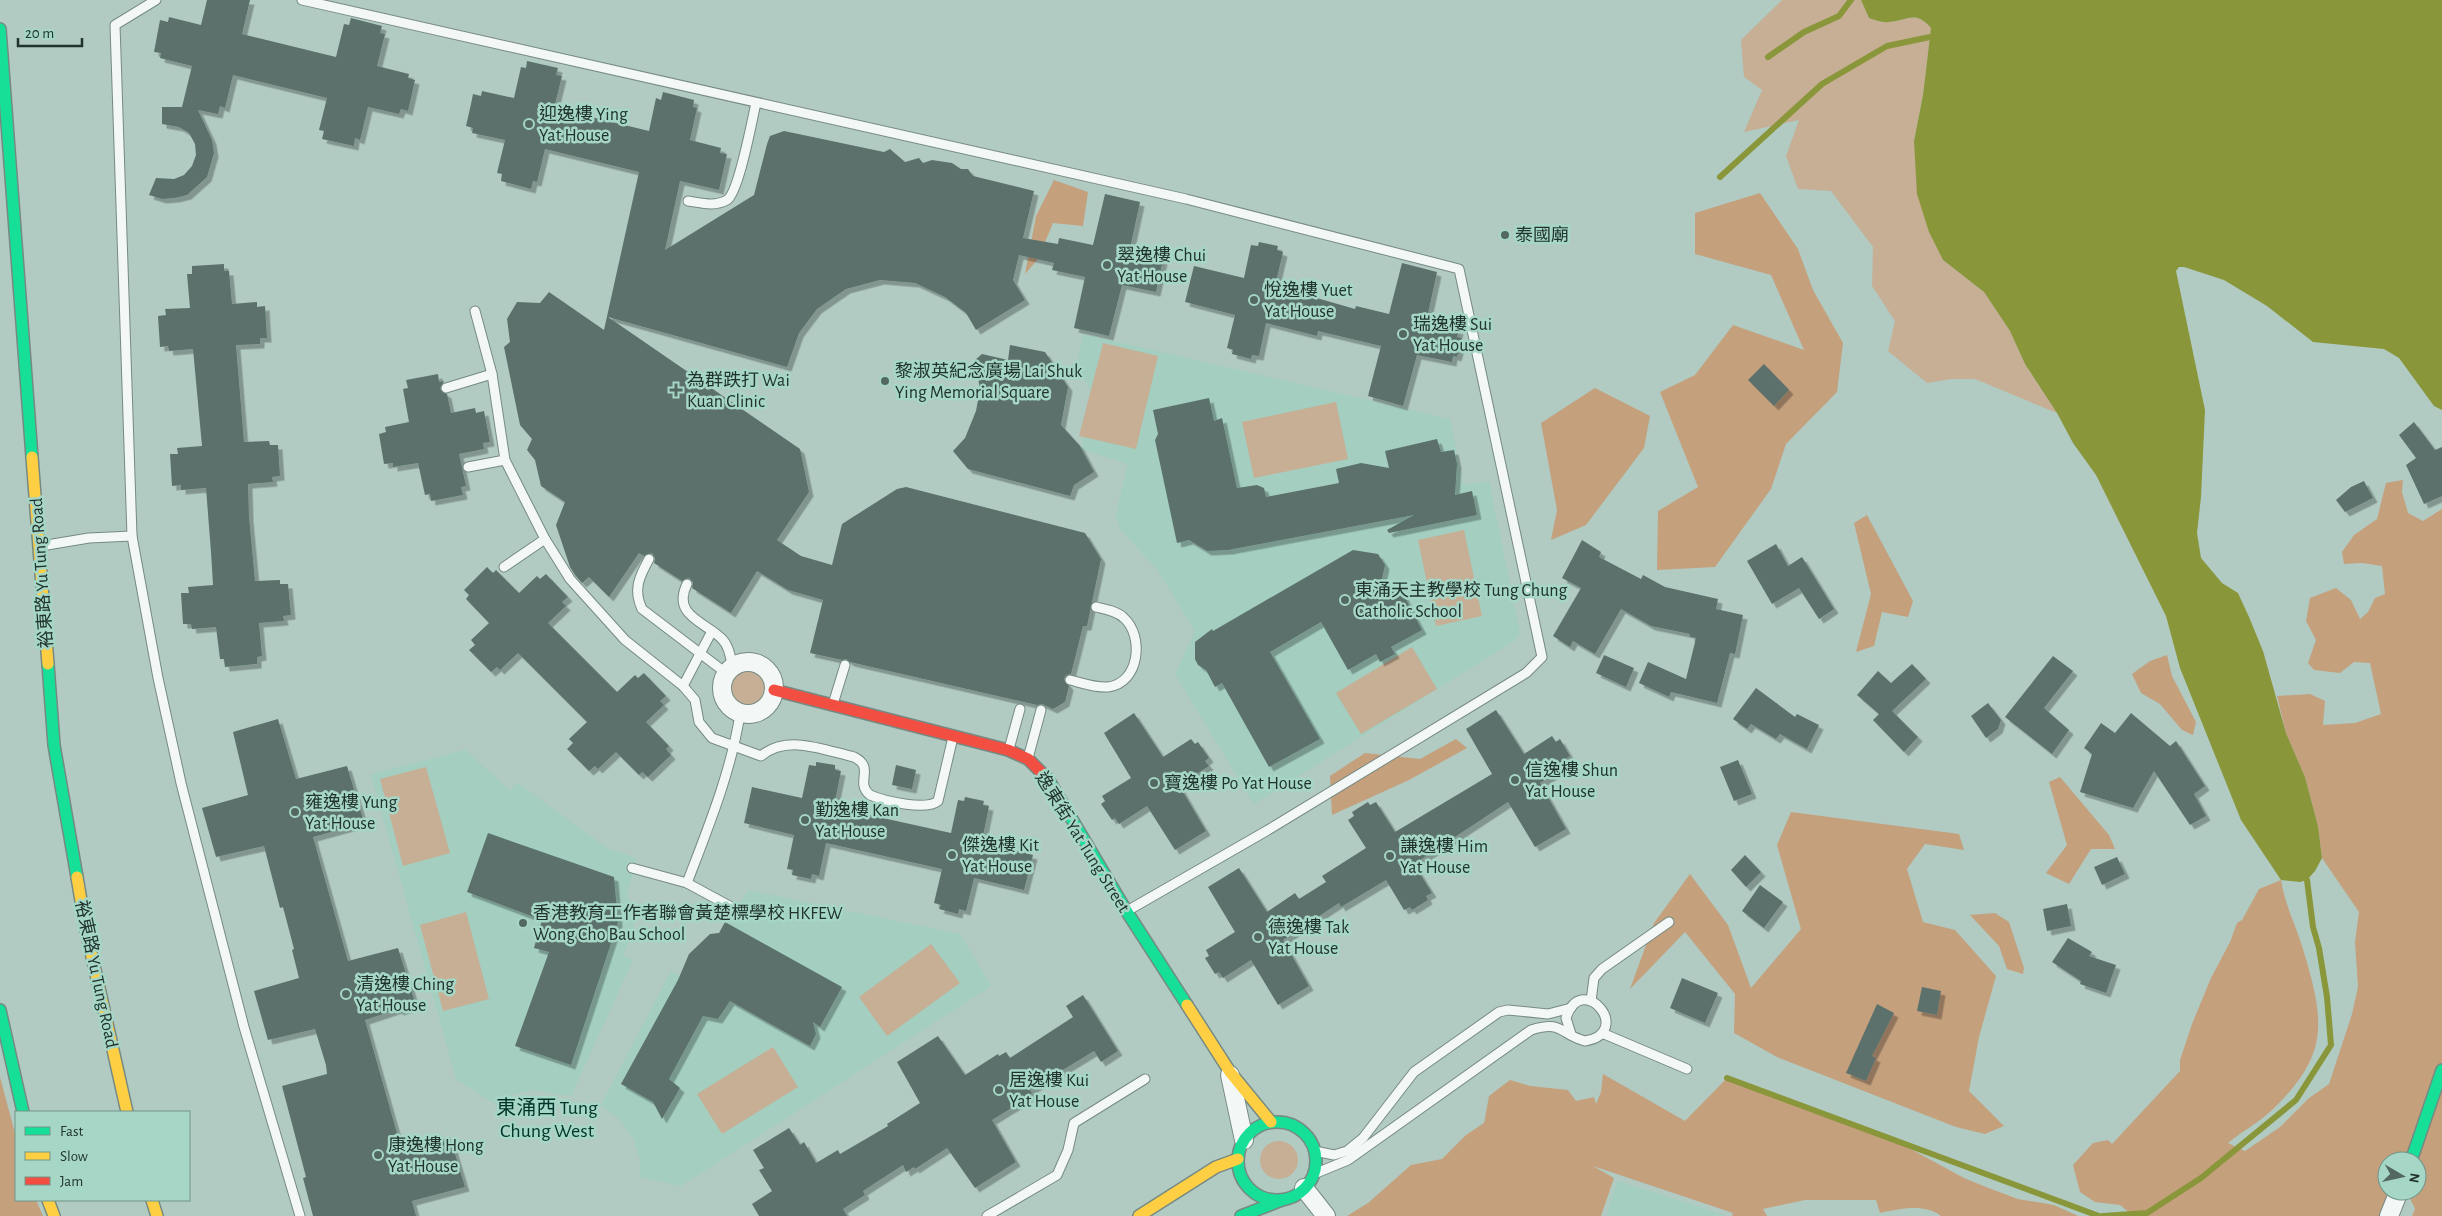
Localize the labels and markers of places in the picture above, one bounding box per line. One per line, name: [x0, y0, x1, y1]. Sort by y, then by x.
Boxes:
place label: 迎逸樓 Ying Yat House: [539, 104, 628, 145]
marker: 迎逸樓 Ying Yat House: [523, 118, 535, 130]
place label: 泰國廟: [1515, 225, 1569, 245]
marker: 泰國廟: [1499, 229, 1511, 241]
place label: 翠逸樓 Chui Yat House: [1117, 245, 1206, 286]
marker: 翠逸樓 Chui Yat House: [1101, 259, 1113, 271]
place label: 悅逸樓 Yuet Yat House: [1264, 280, 1353, 321]
marker: 悅逸樓 Yuet Yat House: [1248, 294, 1260, 306]
place label: 瑞逸樓 Sui Yat House: [1413, 314, 1492, 355]
marker: 瑞逸樓 Sui Yat House: [1397, 328, 1409, 340]
place label: 黎淑英紀念廣場 Lai Shuk Ying Memorial Square: [895, 361, 1083, 402]
place label: 為群跌打 Wai Kuan Clinic: [687, 370, 790, 411]
marker: 黎淑英紀念廣場 Lai Shuk Ying Memorial Square: [879, 375, 891, 387]
marker: 為群跌打 Wai Kuan Clinic: [669, 383, 683, 397]
place label: 東涌天主教學校 Tung Chung Catholic School: [1355, 580, 1567, 621]
marker: 東涌天主教學校 Tung Chung Catholic School: [1339, 594, 1351, 606]
place label: 信逸樓 Shun Yat House: [1525, 760, 1618, 801]
place label: 寶逸樓 Po Yat House: [1164, 773, 1312, 793]
marker: 信逸樓 Shun Yat House: [1509, 774, 1521, 786]
marker: 寶逸樓 Po Yat House: [1148, 777, 1160, 789]
place label: 雍逸樓 Yung Yat House: [305, 792, 398, 833]
place label: 勤逸樓 Kan Yat House: [815, 800, 899, 841]
marker: 雍逸樓 Yung Yat House: [289, 806, 301, 818]
marker: 勤逸樓 Kan Yat House: [799, 814, 811, 826]
place label: 傑逸樓 Kit Yat House: [962, 835, 1039, 876]
place label: 謙逸樓 Him Yat House: [1400, 836, 1488, 877]
marker: 傑逸樓 Kit Yat House: [946, 849, 958, 861]
marker: 謙逸樓 Him Yat House: [1384, 850, 1396, 862]
place label: 香港教育工作者聯會黃楚標學校 HKFEW Wong Cho Bau School: [533, 903, 843, 944]
marker: 香港教育工作者聯會黃楚標學校 HKFEW Wong Cho Bau School: [517, 917, 529, 929]
place label: 德逸樓 Tak Yat House: [1268, 917, 1350, 958]
marker: 德逸樓 Tak Yat House: [1252, 931, 1264, 943]
place label: 清逸樓 Ching Yat House: [356, 974, 454, 1015]
marker: 清逸樓 Ching Yat House: [340, 988, 352, 1000]
place label: 居逸樓 Kui Yat House: [1009, 1070, 1089, 1111]
marker: 居逸樓 Kui Yat House: [993, 1084, 1005, 1096]
place label: 康逸樓 Hong Yat House: [388, 1135, 484, 1176]
marker: 康逸樓 Hong Yat House: [372, 1149, 384, 1161]

